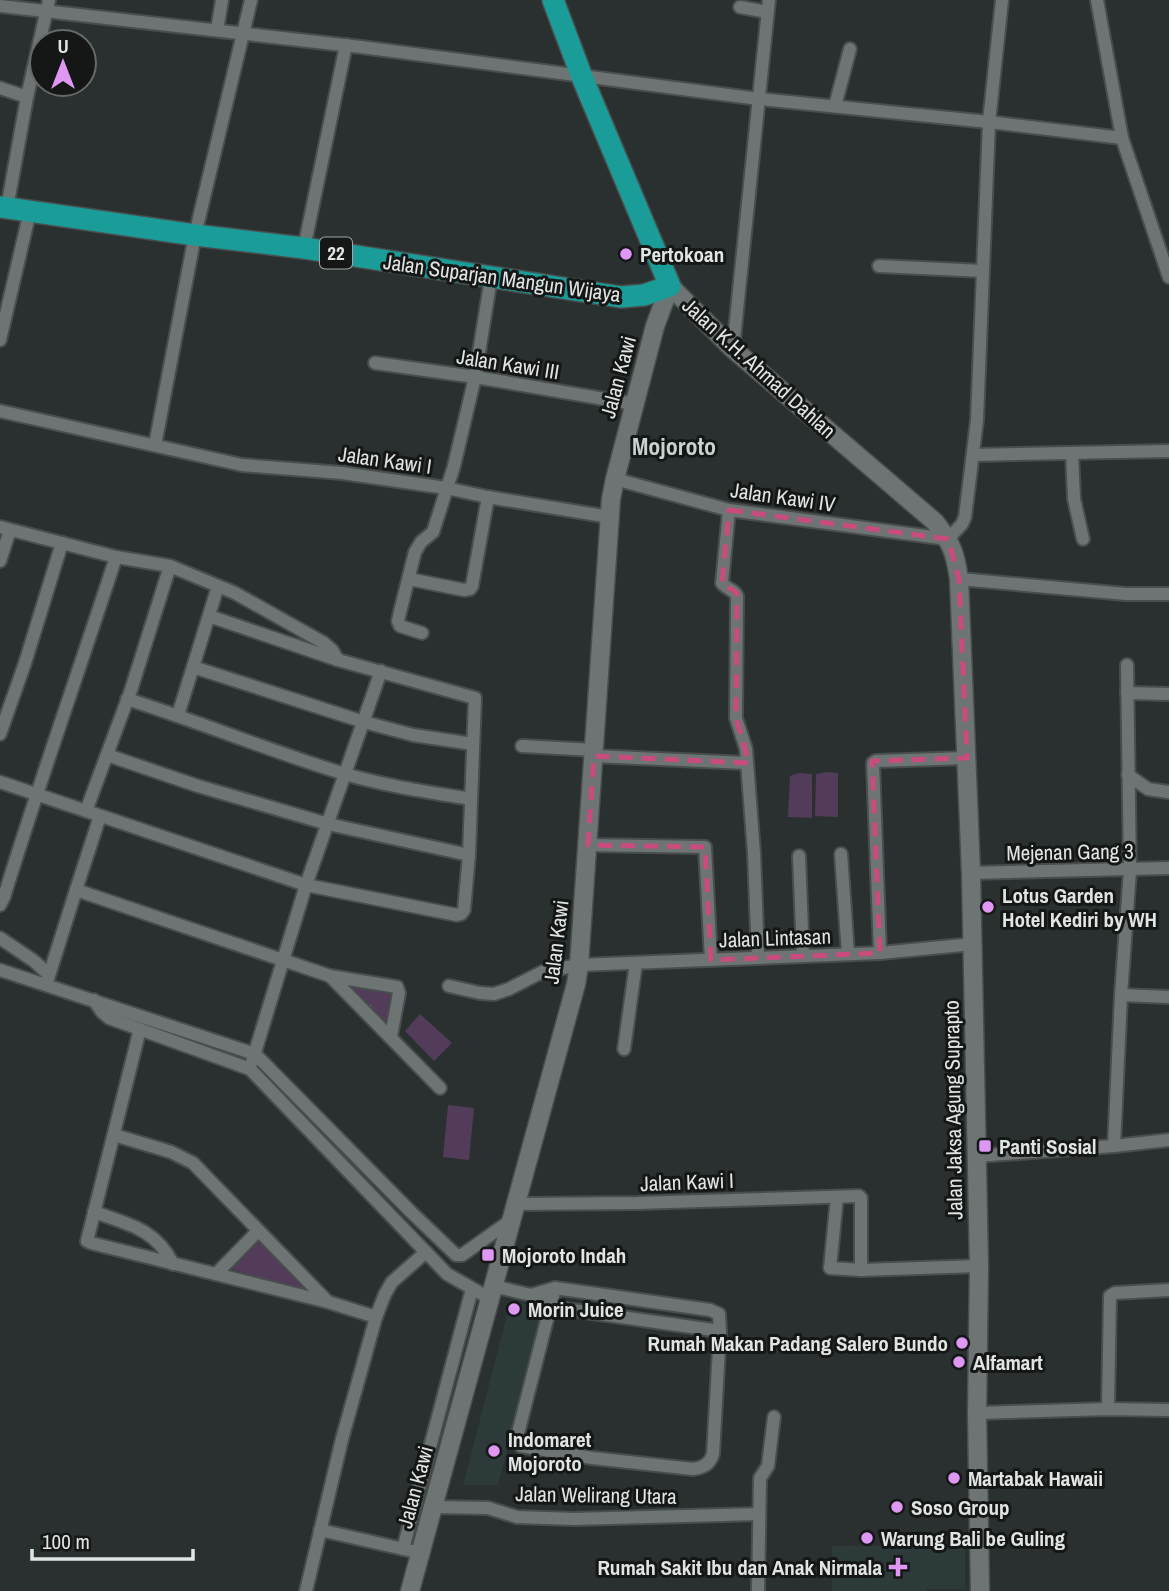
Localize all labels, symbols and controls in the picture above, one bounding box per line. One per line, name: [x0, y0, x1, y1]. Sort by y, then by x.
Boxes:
north arrow: [28, 28, 98, 98]
text: U: [57, 33, 69, 59]
road number: 22: [320, 238, 352, 268]
place label: Pertokoan: [640, 240, 724, 269]
marker: Pertokoan: [618, 246, 634, 262]
street label: Jalan Suparjan Mangun Wijaya: [381, 247, 623, 309]
street label: Jalan K.H. Ahmad Dahlan: [676, 291, 842, 445]
street label: Jalan Kawi: [593, 333, 643, 421]
street label: Jalan Kawi III: [455, 342, 561, 386]
district label: Mojoroto: [632, 430, 716, 462]
street label: Jalan Kawi I: [337, 439, 433, 481]
street label: Jalan Kawi IV: [729, 475, 838, 519]
street label: Mejenan Gang 3: [1006, 836, 1134, 868]
place label: Lotus Garden Hotel Kediri by WH: [1002, 881, 1157, 934]
street label: Jalan Kawi: [536, 898, 576, 986]
marker: Lotus Garden Hotel Kediri by WH: [980, 899, 996, 915]
street label: Jalan Lintasan: [719, 922, 831, 954]
street label: Jalan Jaksa Agung Suprapto: [937, 1000, 969, 1220]
place label: Panti Sosial: [999, 1132, 1097, 1161]
marker: Panti Sosial: [977, 1138, 993, 1154]
street label: Jalan Kawi I: [640, 1166, 734, 1198]
place label: Mojoroto Indah: [502, 1241, 626, 1270]
marker: Mojoroto Indah: [480, 1247, 496, 1263]
place label: Morin Juice: [528, 1295, 624, 1324]
marker: Morin Juice: [506, 1301, 522, 1317]
place label: Rumah Makan Padang Salero Bundo: [648, 1329, 948, 1358]
marker: Rumah Makan Padang Salero Bundo: [954, 1335, 970, 1351]
place label: Alfamart: [973, 1348, 1043, 1377]
marker: Alfamart: [951, 1354, 967, 1370]
place label: Indomaret Mojoroto: [508, 1425, 592, 1478]
street label: Jalan Kawi: [390, 1443, 440, 1531]
marker: Indomaret Mojoroto: [486, 1443, 502, 1459]
place label: Martabak Hawaii: [968, 1464, 1103, 1493]
marker: Martabak Hawaii: [946, 1470, 962, 1486]
street label: Jalan Welirang Utara: [515, 1479, 677, 1511]
place label: Soso Group: [911, 1493, 1010, 1522]
marker: Soso Group: [889, 1499, 905, 1515]
scale bar: [32, 1518, 192, 1562]
place label: Warung Bali be Guling: [881, 1524, 1066, 1553]
text: 100 m: [42, 1527, 90, 1556]
marker: Warung Bali be Guling: [859, 1530, 875, 1546]
place label: Rumah Sakit Ibu dan Anak Nirmala: [597, 1553, 882, 1582]
marker: Rumah Sakit Ibu dan Anak Nirmala: [888, 1557, 908, 1577]

